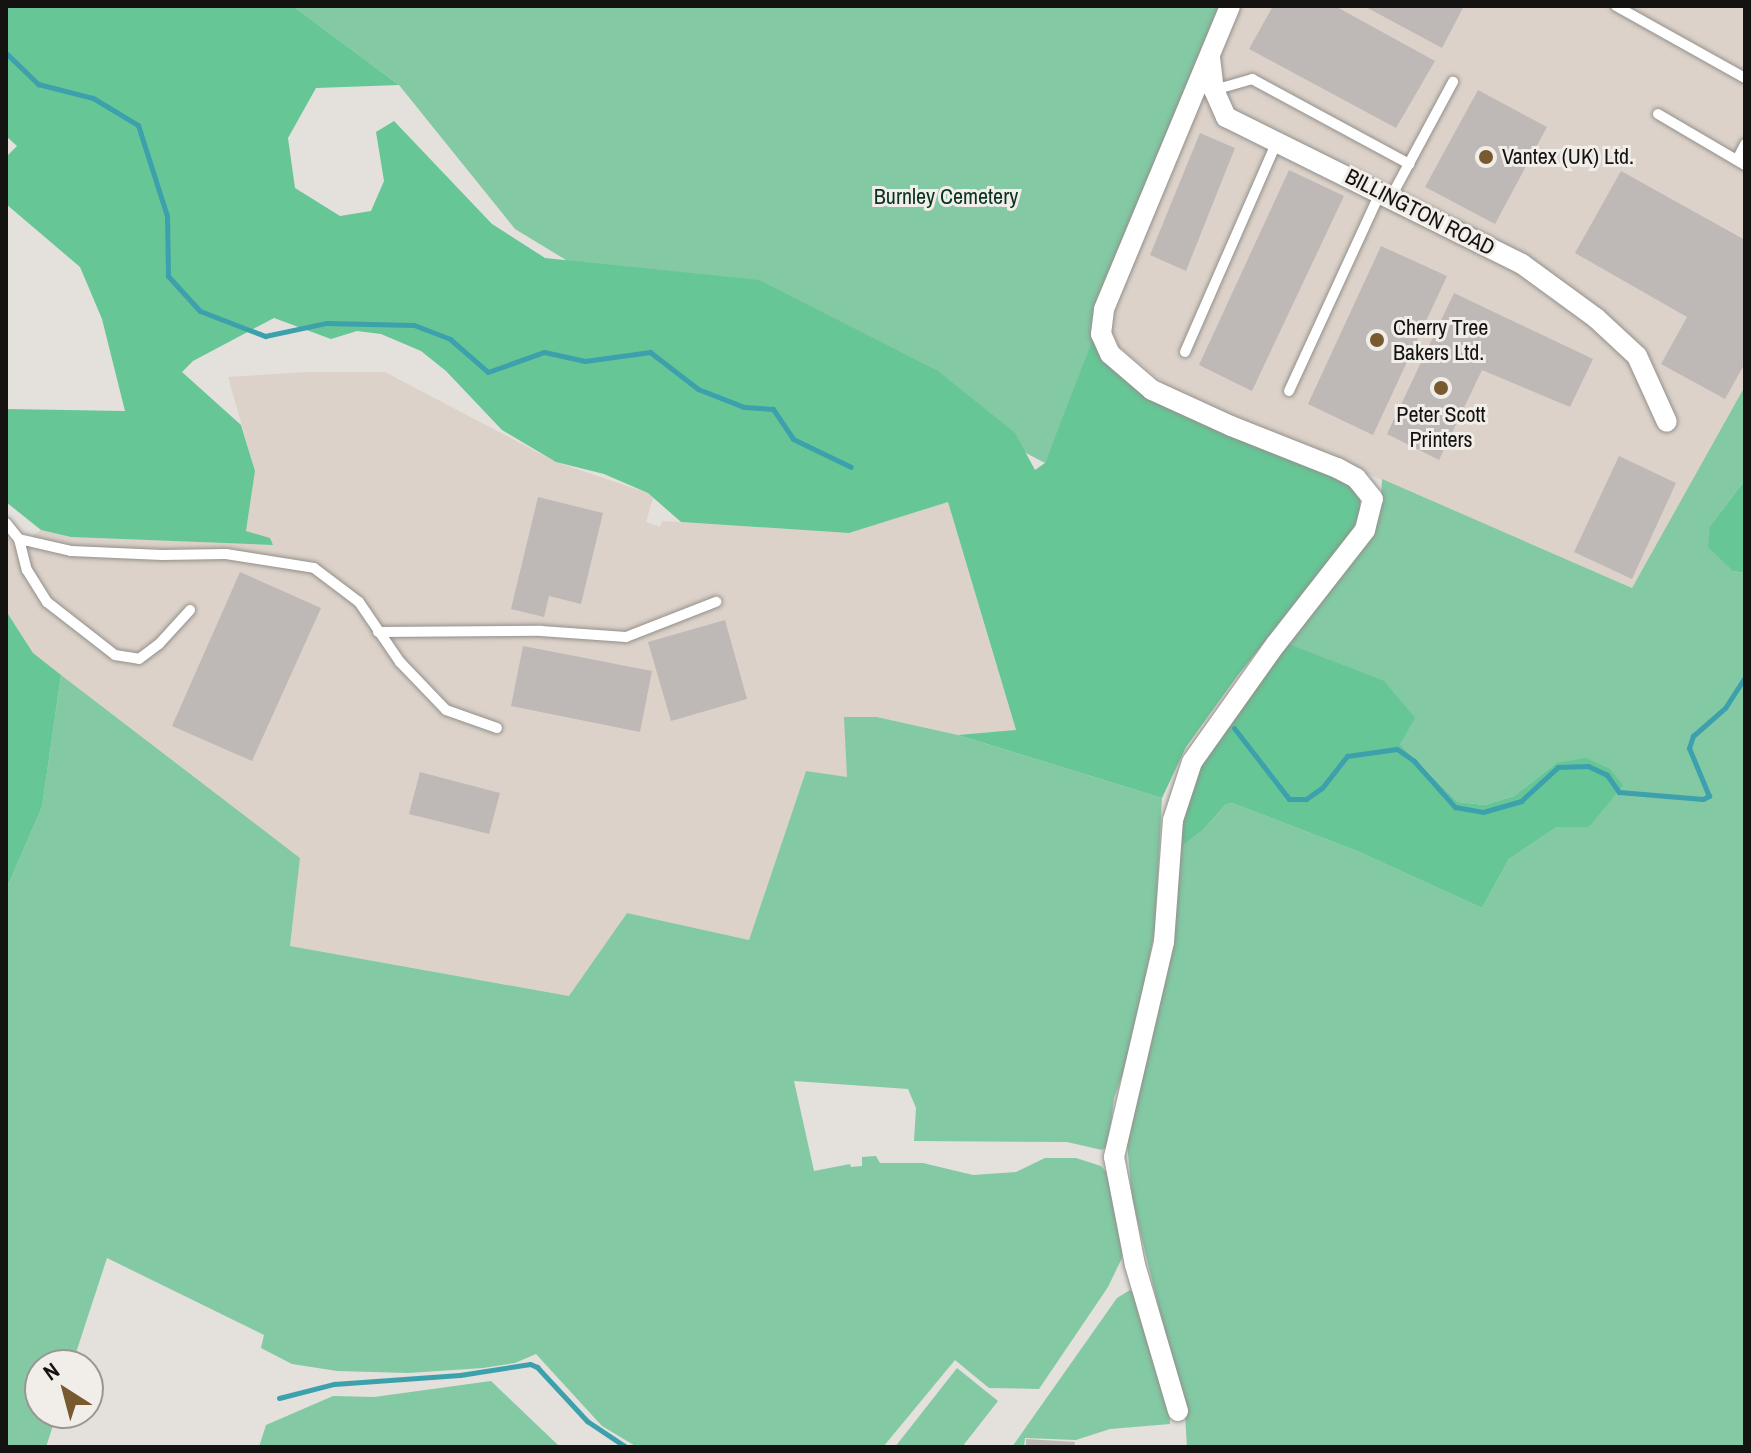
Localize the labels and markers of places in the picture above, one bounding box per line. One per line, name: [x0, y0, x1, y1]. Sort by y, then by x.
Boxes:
place label: Vantex (UK) Ltd.: [1502, 144, 1634, 170]
marker: Vantex (UK) Ltd.: [1477, 148, 1495, 166]
place label: Cherry Tree Bakers Ltd.: [1393, 314, 1489, 366]
marker: Cherry Tree Bakers Ltd.: [1368, 331, 1386, 349]
marker: Peter Scott Printers: [1432, 379, 1450, 397]
place label: Peter Scott Printers: [1396, 401, 1486, 452]

